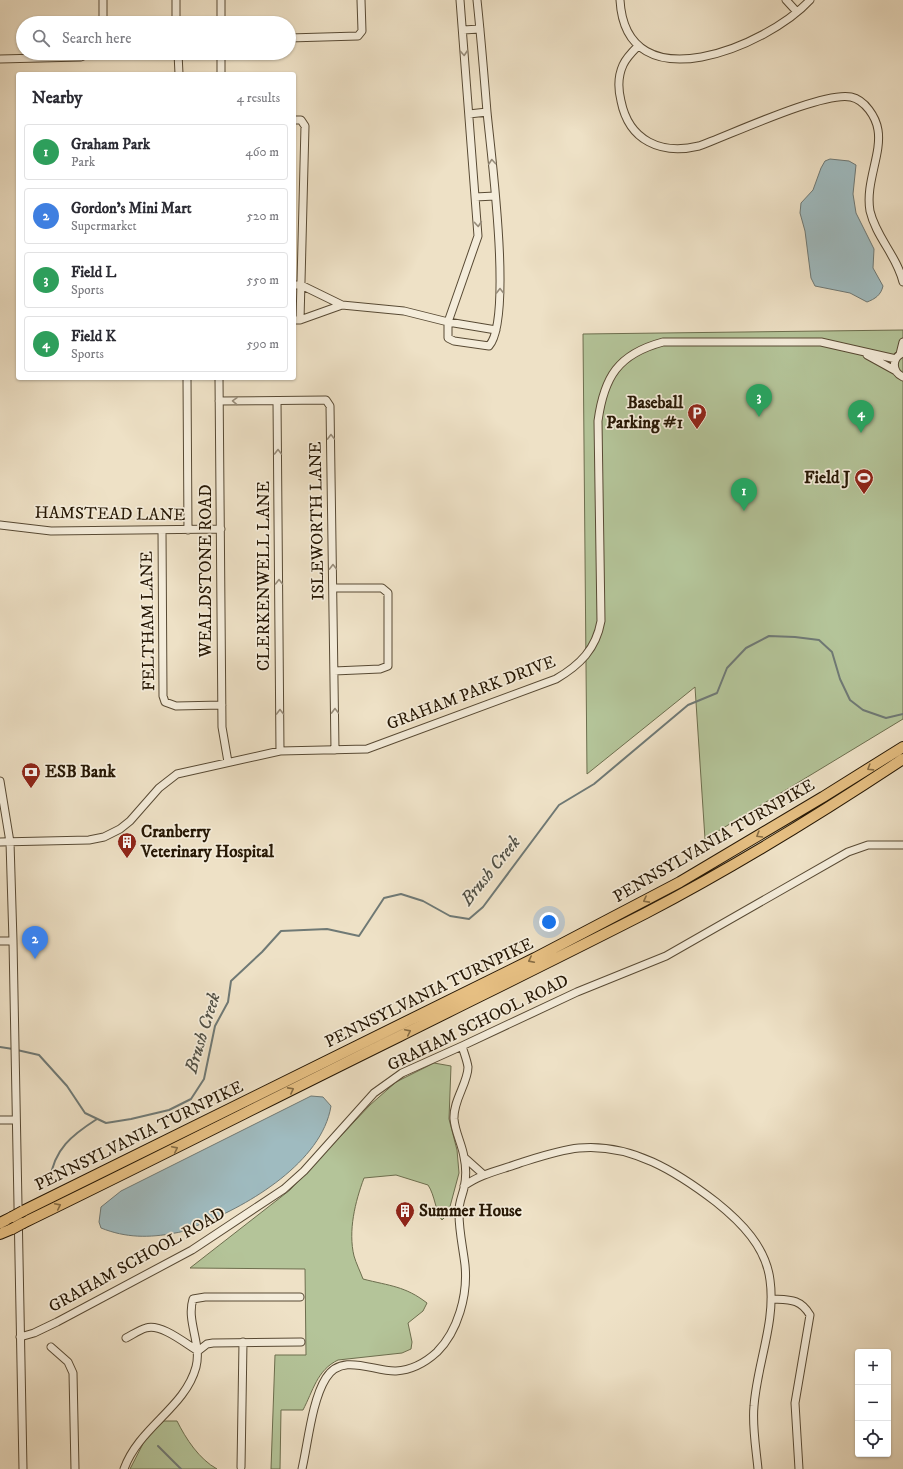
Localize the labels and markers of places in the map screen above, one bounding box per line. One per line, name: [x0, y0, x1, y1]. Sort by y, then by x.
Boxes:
pin: 3: [746, 384, 772, 417]
place label: Baseball Parking #1: [606, 392, 684, 434]
pin: 4: [848, 400, 874, 433]
parking icon: Baseball Parking #1: [686, 402, 708, 430]
place label: Field J: [804, 467, 850, 489]
sports icon: Field J: [853, 467, 875, 495]
pin: 1: [731, 478, 757, 511]
bank icon: ESB Bank: [20, 761, 42, 789]
place label: ESB Bank: [45, 761, 116, 783]
place label: Cranberry Veterinary Hospital: [140, 821, 275, 863]
building icon: Cranberry Veterinary Hospital: [116, 831, 138, 859]
pin: 2: [22, 926, 48, 959]
building icon: Summer House: [394, 1200, 416, 1228]
place label: Summer House: [419, 1200, 522, 1222]

